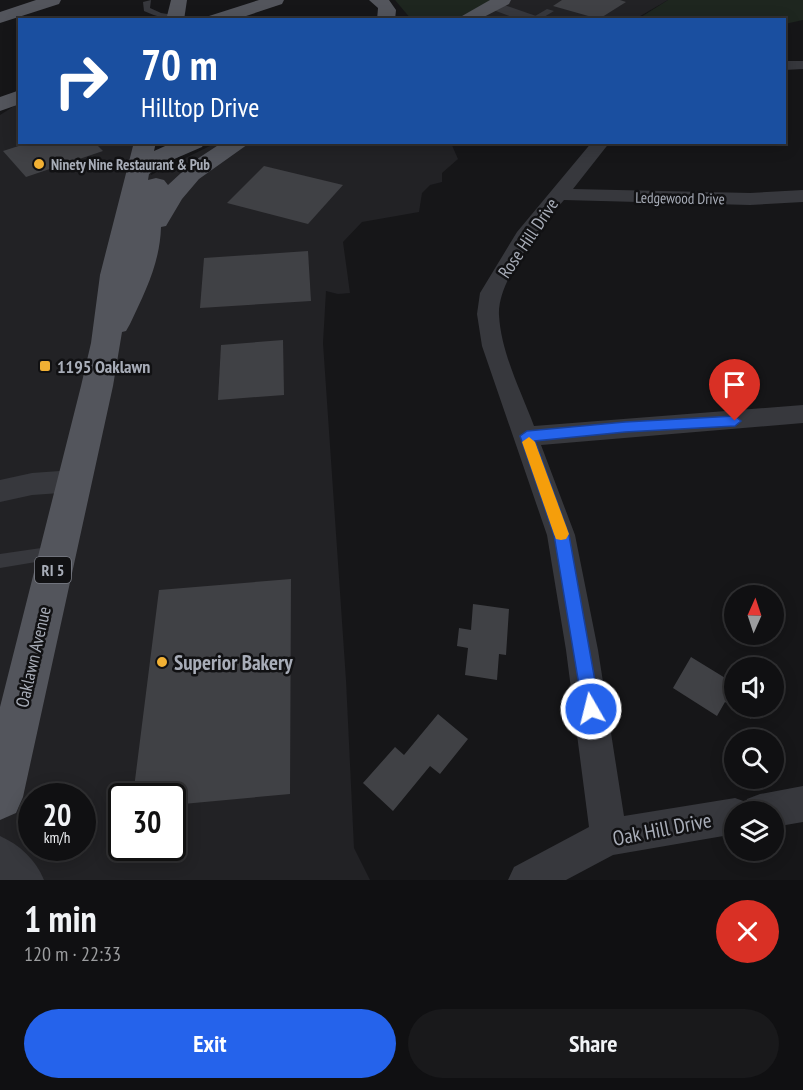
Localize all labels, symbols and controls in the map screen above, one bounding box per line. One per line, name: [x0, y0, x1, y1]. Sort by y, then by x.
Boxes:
text: 70 m: [141, 37, 218, 92]
icon: right: [42, 42, 120, 120]
text: Hilltop Drive: [141, 90, 259, 124]
place label: Ninety Nine Restaurant & Pub: [51, 155, 210, 174]
marker: Ninety Nine Restaurant & Pub: [32, 157, 46, 171]
street label: Ledgewood Drive: [635, 188, 725, 208]
street label: Rose Hill Drive: [493, 194, 563, 282]
place label: 1195 Oaklawn: [57, 355, 150, 378]
marker: 1195 Oaklawn: [38, 359, 52, 373]
pin: [709, 359, 760, 421]
icon: arrive: [718, 368, 751, 401]
road number: RI 5: [35, 557, 71, 583]
north arrow: [724, 585, 784, 645]
map controls: [724, 585, 784, 861]
street label: Oaklawn Avenue: [10, 604, 56, 710]
place label: Superior Bakery: [174, 649, 293, 676]
marker: Superior Bakery: [155, 655, 169, 669]
button: sound: [724, 657, 784, 717]
position arrow: [559, 677, 623, 741]
button: search: [724, 729, 784, 789]
speed limit sign: 30: [108, 783, 186, 861]
text: 20: [43, 795, 71, 834]
button: layers: [724, 801, 784, 861]
street label: Oak Hill Drive: [610, 806, 714, 852]
text: km/h: [44, 828, 70, 847]
text: 1 min: [24, 895, 97, 942]
button: close: [716, 900, 779, 963]
text: 120 m · 22:33: [24, 941, 121, 967]
button: Exit: [24, 1009, 396, 1078]
button: Share: [408, 1009, 779, 1078]

